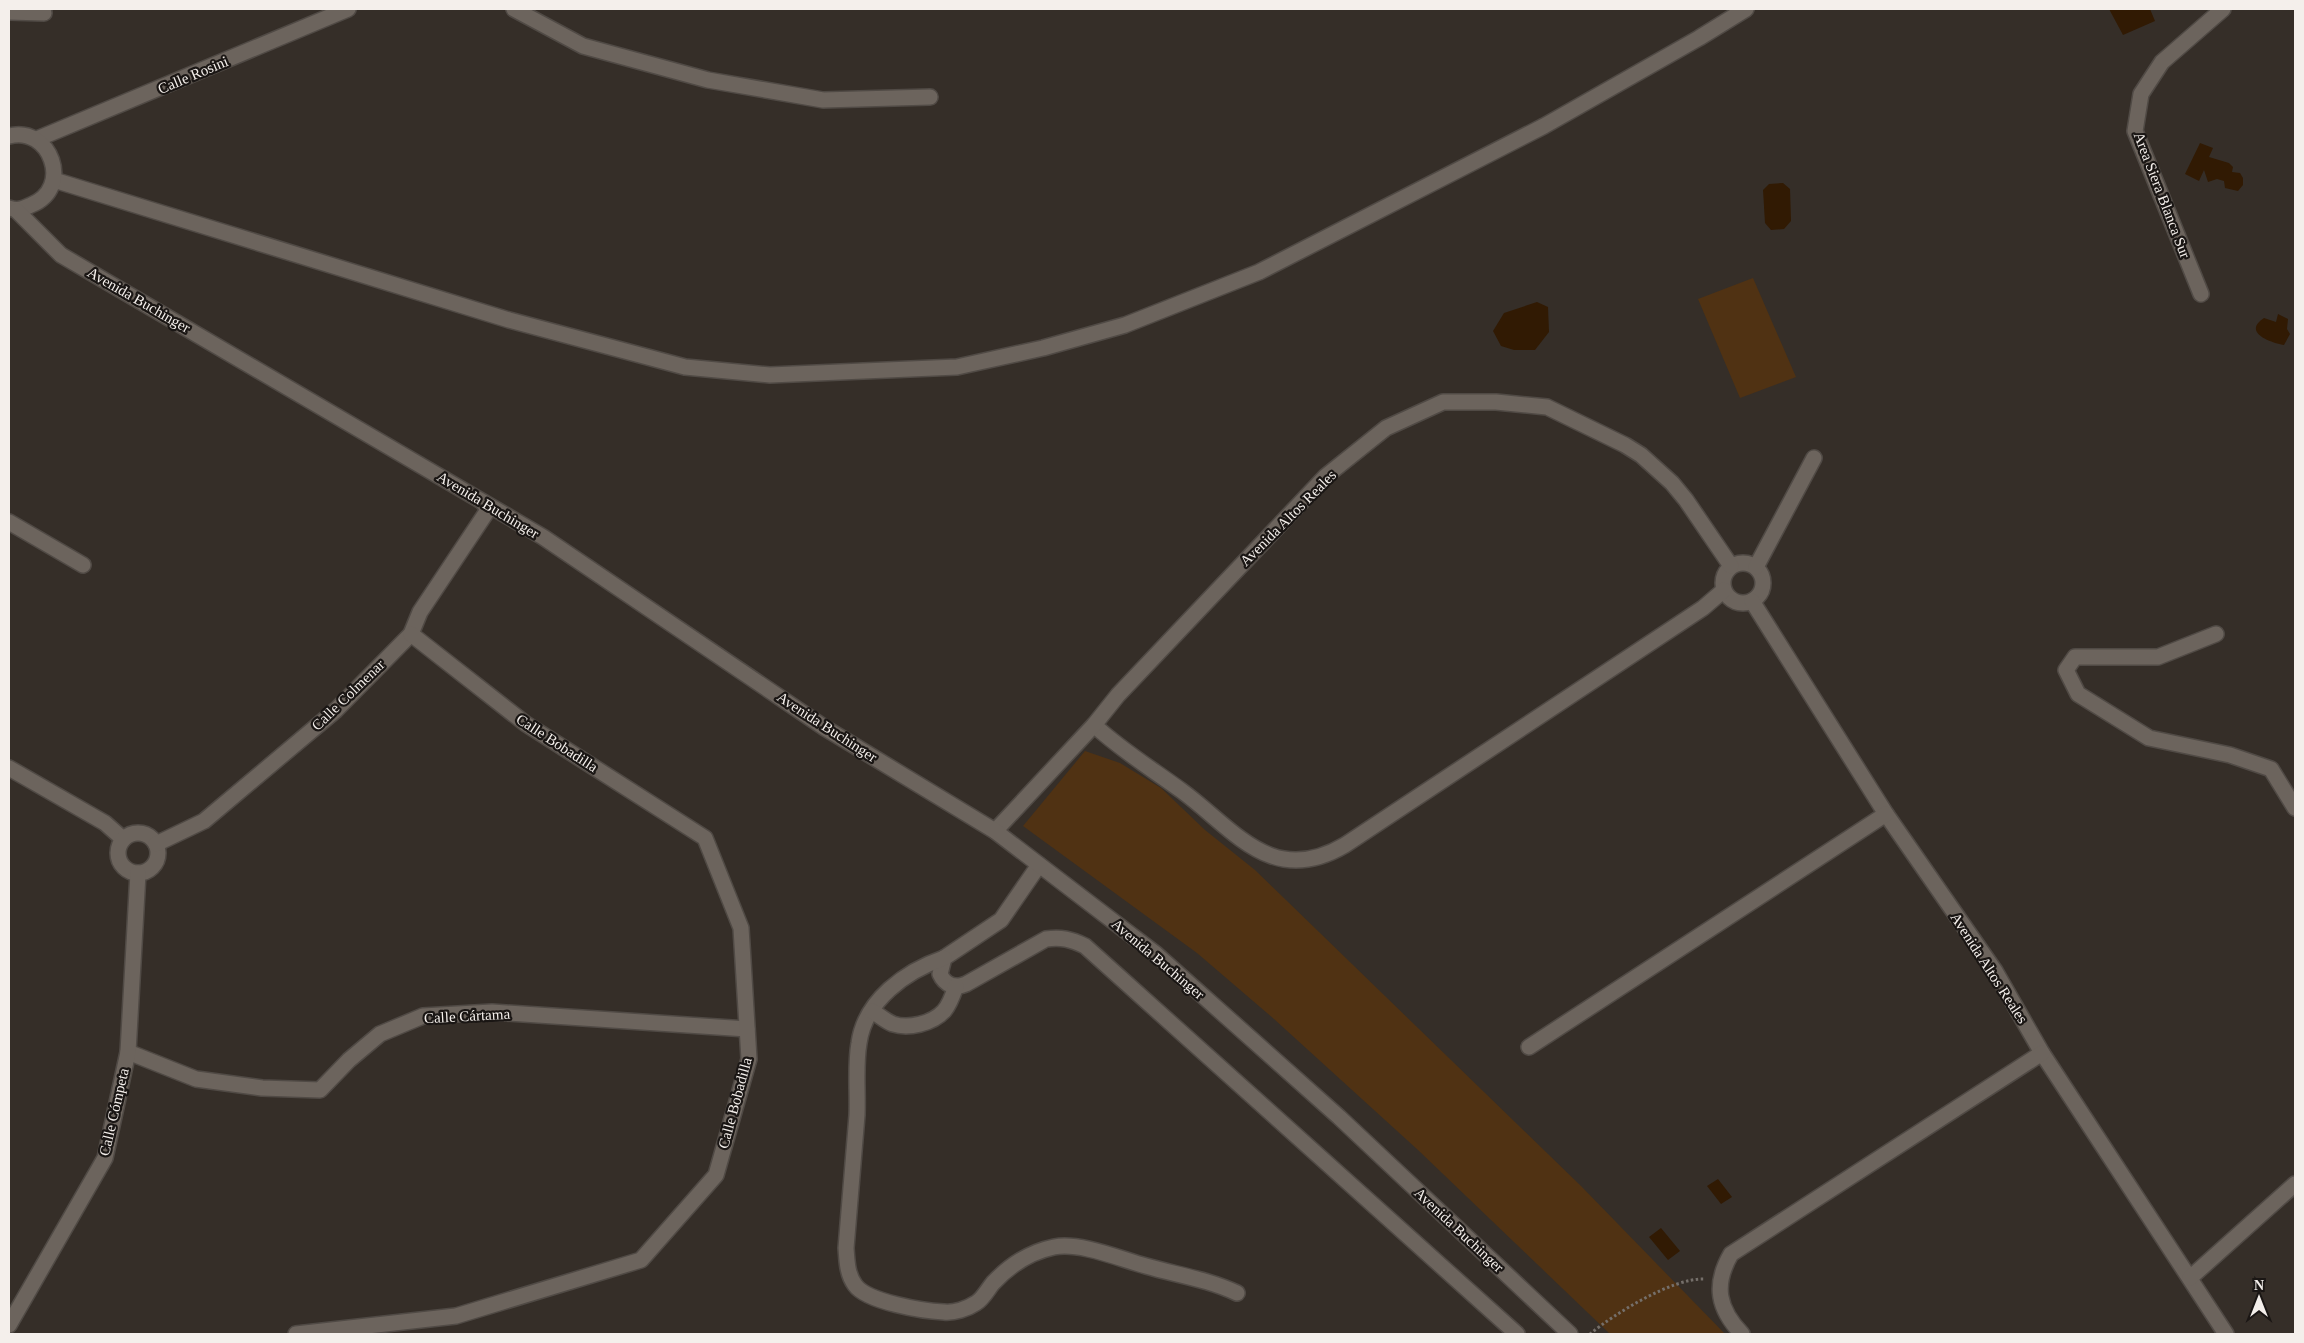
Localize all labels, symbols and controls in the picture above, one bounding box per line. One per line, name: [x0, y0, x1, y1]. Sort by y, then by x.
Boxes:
street label: Calle Rosini: [156, 53, 230, 97]
street label: Area Siera Blanca Sur: [2131, 130, 2193, 260]
street label: Avenida Buchinger: [85, 264, 193, 336]
street label: Avenida Altos Reales: [1237, 467, 1339, 569]
street label: Avenida Buchinger: [434, 468, 542, 542]
street label: Calle Colmenar: [308, 656, 388, 734]
street label: Avenida Buchinger: [774, 689, 880, 765]
street label: Calle Bobadilla: [513, 711, 601, 775]
street label: Avenida Altos Reales: [1947, 910, 2031, 1027]
street label: Avenida Buchinger: [1108, 916, 1208, 1002]
street label: Calle Cártama: [424, 1006, 511, 1026]
street label: Calle Bobadilla: [715, 1055, 755, 1150]
street label: Calle Cómpeta: [96, 1066, 132, 1157]
street label: Avenida Buchinger: [1411, 1185, 1507, 1275]
north arrow: [2234, 1273, 2284, 1323]
text: N: [2254, 1278, 2264, 1293]

